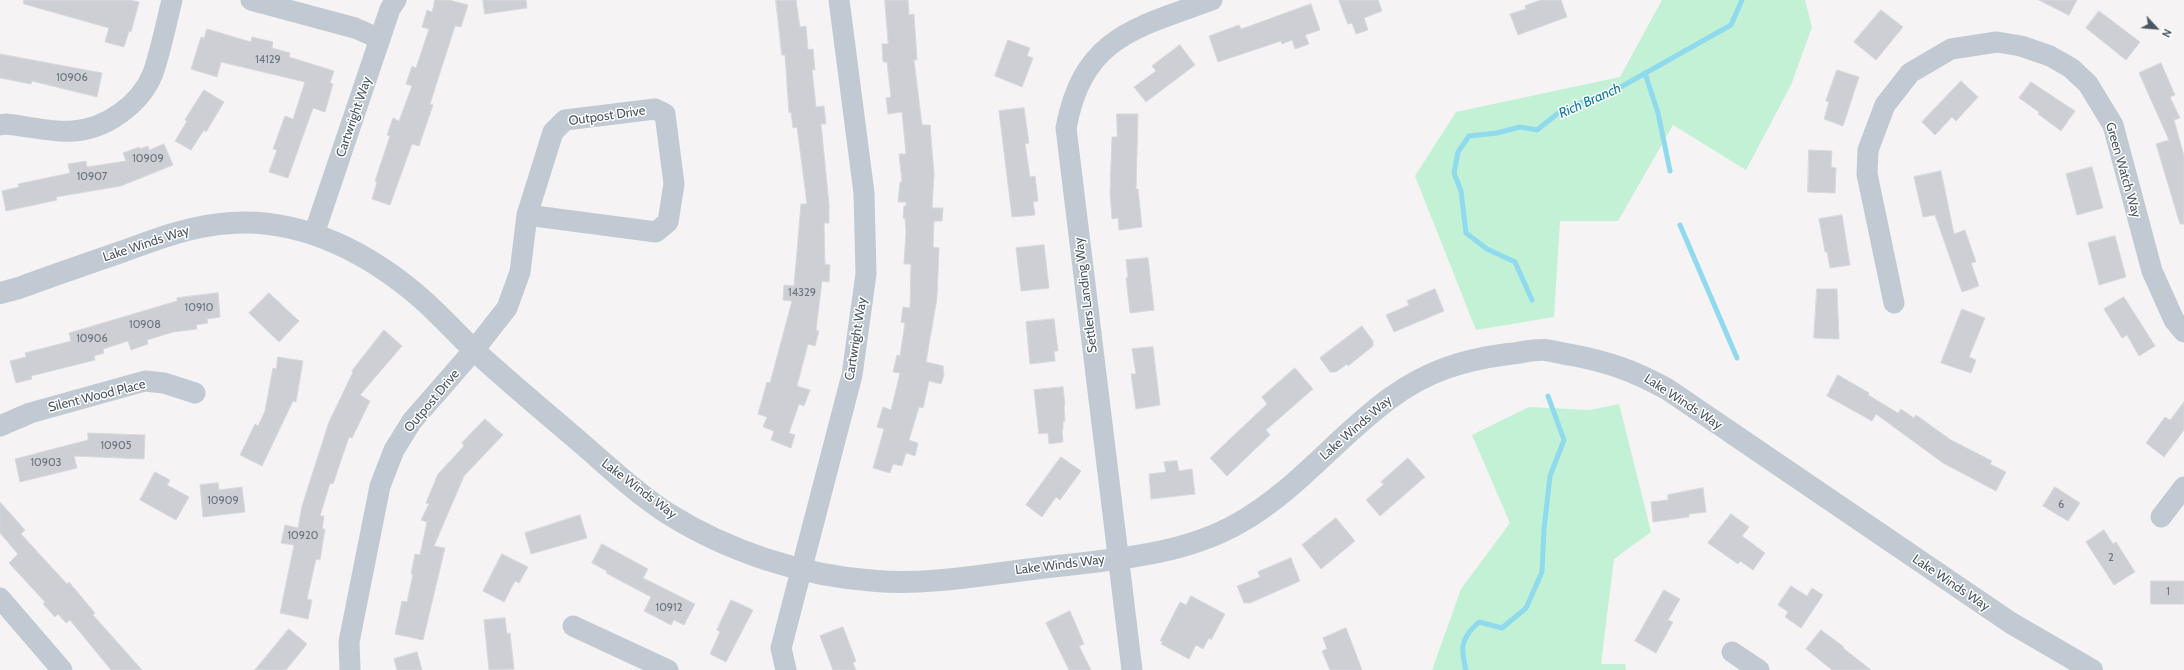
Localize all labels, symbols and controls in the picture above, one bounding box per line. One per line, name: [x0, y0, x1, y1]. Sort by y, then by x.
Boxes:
north arrow: [2136, 8, 2176, 48]
text: N: [2159, 27, 2175, 40]
house number: 14129: [255, 53, 281, 67]
house number: 10906: [56, 71, 88, 85]
street label: Cartwright Way: [333, 75, 375, 159]
water label: Rich Branch: [1556, 80, 1624, 122]
street label: Outpost Drive: [568, 103, 646, 129]
street label: Green Watch Way: [2102, 121, 2144, 219]
house number: 10909: [132, 152, 164, 166]
house number: 10907: [77, 170, 107, 184]
street label: Lake Winds Way: [101, 223, 191, 265]
street label: Settlers Landing Way: [1071, 236, 1101, 354]
house number: 14329: [788, 286, 816, 300]
street label: Cartwright Way: [842, 296, 870, 382]
house number: 10910: [185, 301, 213, 315]
house number: 10908: [129, 318, 161, 332]
house number: 10906: [76, 332, 108, 346]
street label: Outpost Drive: [401, 366, 463, 436]
street label: Lake Winds Way: [1641, 371, 1725, 433]
street label: Silent Wood Place: [47, 376, 147, 416]
street label: Lake Winds Way: [1317, 393, 1395, 463]
house number: 10905: [100, 439, 132, 453]
house number: 10903: [30, 456, 62, 470]
street label: Lake Winds Way: [598, 456, 680, 522]
house number: 10909: [207, 494, 239, 508]
house number: 6: [2058, 498, 2064, 512]
house number: 10920: [288, 529, 318, 543]
street label: Lake Winds Way: [1909, 551, 1993, 615]
house number: 2: [2108, 551, 2114, 565]
street label: Lake Winds Way: [1014, 552, 1106, 578]
house number: 1: [2166, 585, 2170, 599]
house number: 10912: [656, 601, 682, 615]

